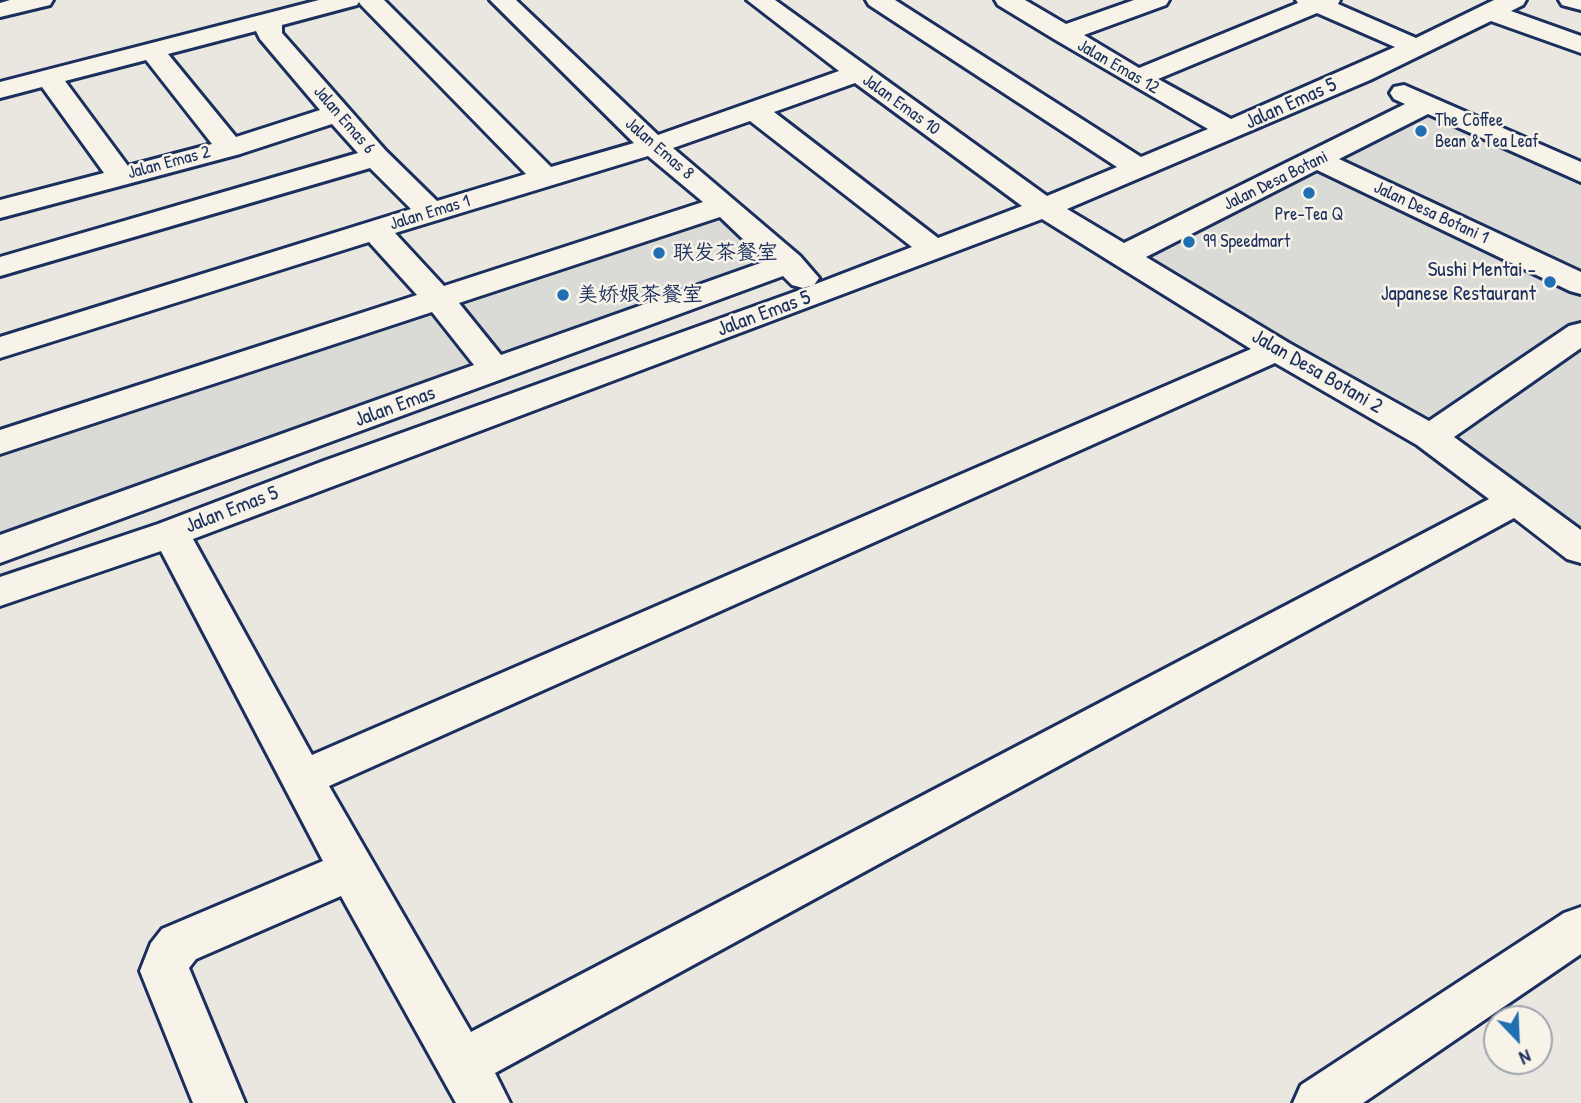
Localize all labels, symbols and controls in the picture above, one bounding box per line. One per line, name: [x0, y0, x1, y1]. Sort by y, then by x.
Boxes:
street label: Jalan Emas 12: [1073, 35, 1163, 99]
street label: Jalan Emas 10: [858, 70, 944, 140]
street label: Jalan Emas 5: [1241, 73, 1341, 135]
street label: Jalan Emas 6: [309, 81, 379, 159]
place label: The Coffee Bean & Tea Leaf: [1435, 110, 1538, 152]
street label: Jalan Emas 8: [620, 113, 698, 185]
marker: The Coffee Bean & Tea Leaf: [1413, 123, 1429, 139]
street label: Jalan Emas 2: [125, 142, 213, 184]
street label: Jalan Desa Botani: [1220, 146, 1332, 216]
street label: Jalan Desa Botani 1: [1370, 177, 1492, 249]
marker: Pre-Tea Q: [1301, 185, 1317, 201]
street label: Jalan Emas 1: [387, 191, 473, 235]
place label: Pre-Tea Q: [1275, 204, 1343, 226]
place label: 99 Speedmart: [1203, 231, 1290, 253]
marker: 99 Speedmart: [1181, 234, 1197, 250]
place label: 联发茶餐室: [673, 240, 778, 266]
marker: 联发茶餐室: [651, 245, 667, 261]
place label: Sushi Mentai - Japanese Restaurant: [1381, 257, 1536, 307]
marker: Sushi Mentai - Japanese Restaurant: [1542, 274, 1558, 290]
place label: 美娇娘茶餐室: [577, 282, 703, 308]
street label: Jalan Emas 5: [714, 285, 814, 343]
marker: 美娇娘茶餐室: [555, 287, 571, 303]
street label: Jalan Desa Botani 2: [1247, 324, 1387, 420]
street label: Jalan Emas: [351, 381, 439, 433]
street label: Jalan Emas 5: [182, 481, 282, 539]
north arrow: [1483, 1005, 1553, 1075]
text: N: [1516, 1044, 1535, 1071]

